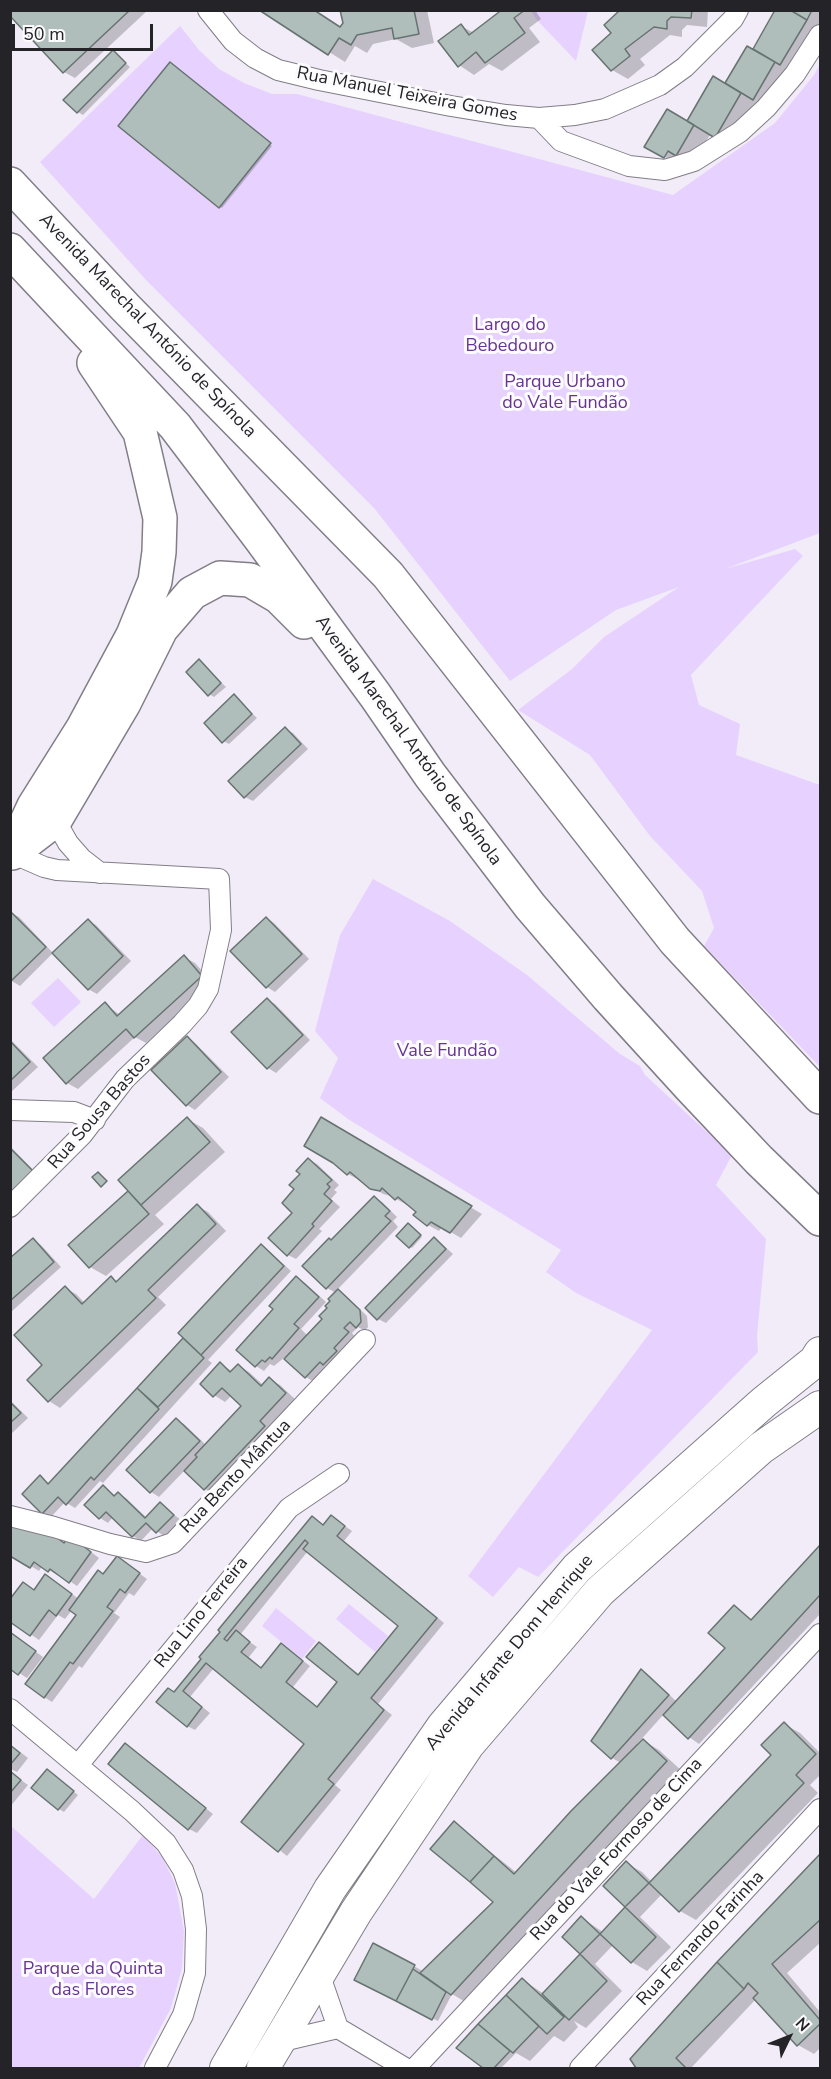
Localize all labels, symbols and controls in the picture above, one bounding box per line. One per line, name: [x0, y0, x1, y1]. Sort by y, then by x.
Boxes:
scale bar: [15, 12, 156, 50]
text: 50 m: [23, 22, 65, 46]
street label: Rua Manuel Teixeira Gomes: [295, 63, 519, 127]
street label: Avenida Marechal António de Spínola: [34, 209, 260, 443]
park label: Largo do Bebedouro: [466, 315, 554, 358]
park label: Parque Urbano do Vale Fundão: [502, 372, 628, 415]
street label: Avenida Marechal António de Spínola: [310, 612, 506, 870]
park label: Vale Fundão: [397, 1041, 497, 1063]
street label: Rua Sousa Bastos: [44, 1050, 156, 1174]
street label: Rua Bento Mântua: [176, 1415, 296, 1539]
street label: Avenida Infante Dom Henrique: [422, 1551, 598, 1755]
street label: Rua Lino Ferreira: [151, 1553, 253, 1673]
street label: Rua do Vale Formoso de Cima: [526, 1754, 708, 1946]
street label: Rua Fernando Farinha: [633, 1867, 769, 2011]
park label: Parque da Quinta das Flores: [23, 1959, 163, 2002]
north arrow: [759, 2007, 819, 2067]
text: N: [790, 2013, 814, 2037]

